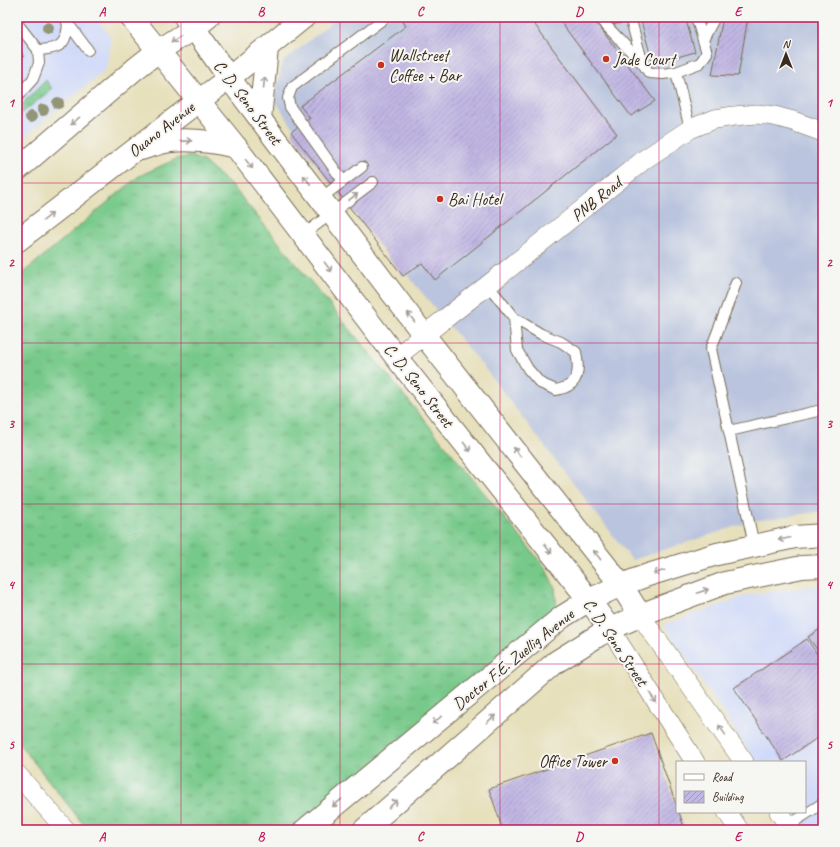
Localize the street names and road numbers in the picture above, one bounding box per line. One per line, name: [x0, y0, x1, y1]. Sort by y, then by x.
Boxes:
street label: C. D. Seno Street: [209, 56, 288, 151]
street label: Ouano Avenue: [124, 96, 200, 162]
street label: PNB Road: [567, 171, 628, 226]
street label: C. D. Seno Street: [379, 339, 459, 433]
street label: C. D. Seno Street: [579, 595, 654, 692]
street label: Doctor F.E. Zuellig Avenue: [449, 603, 579, 715]

